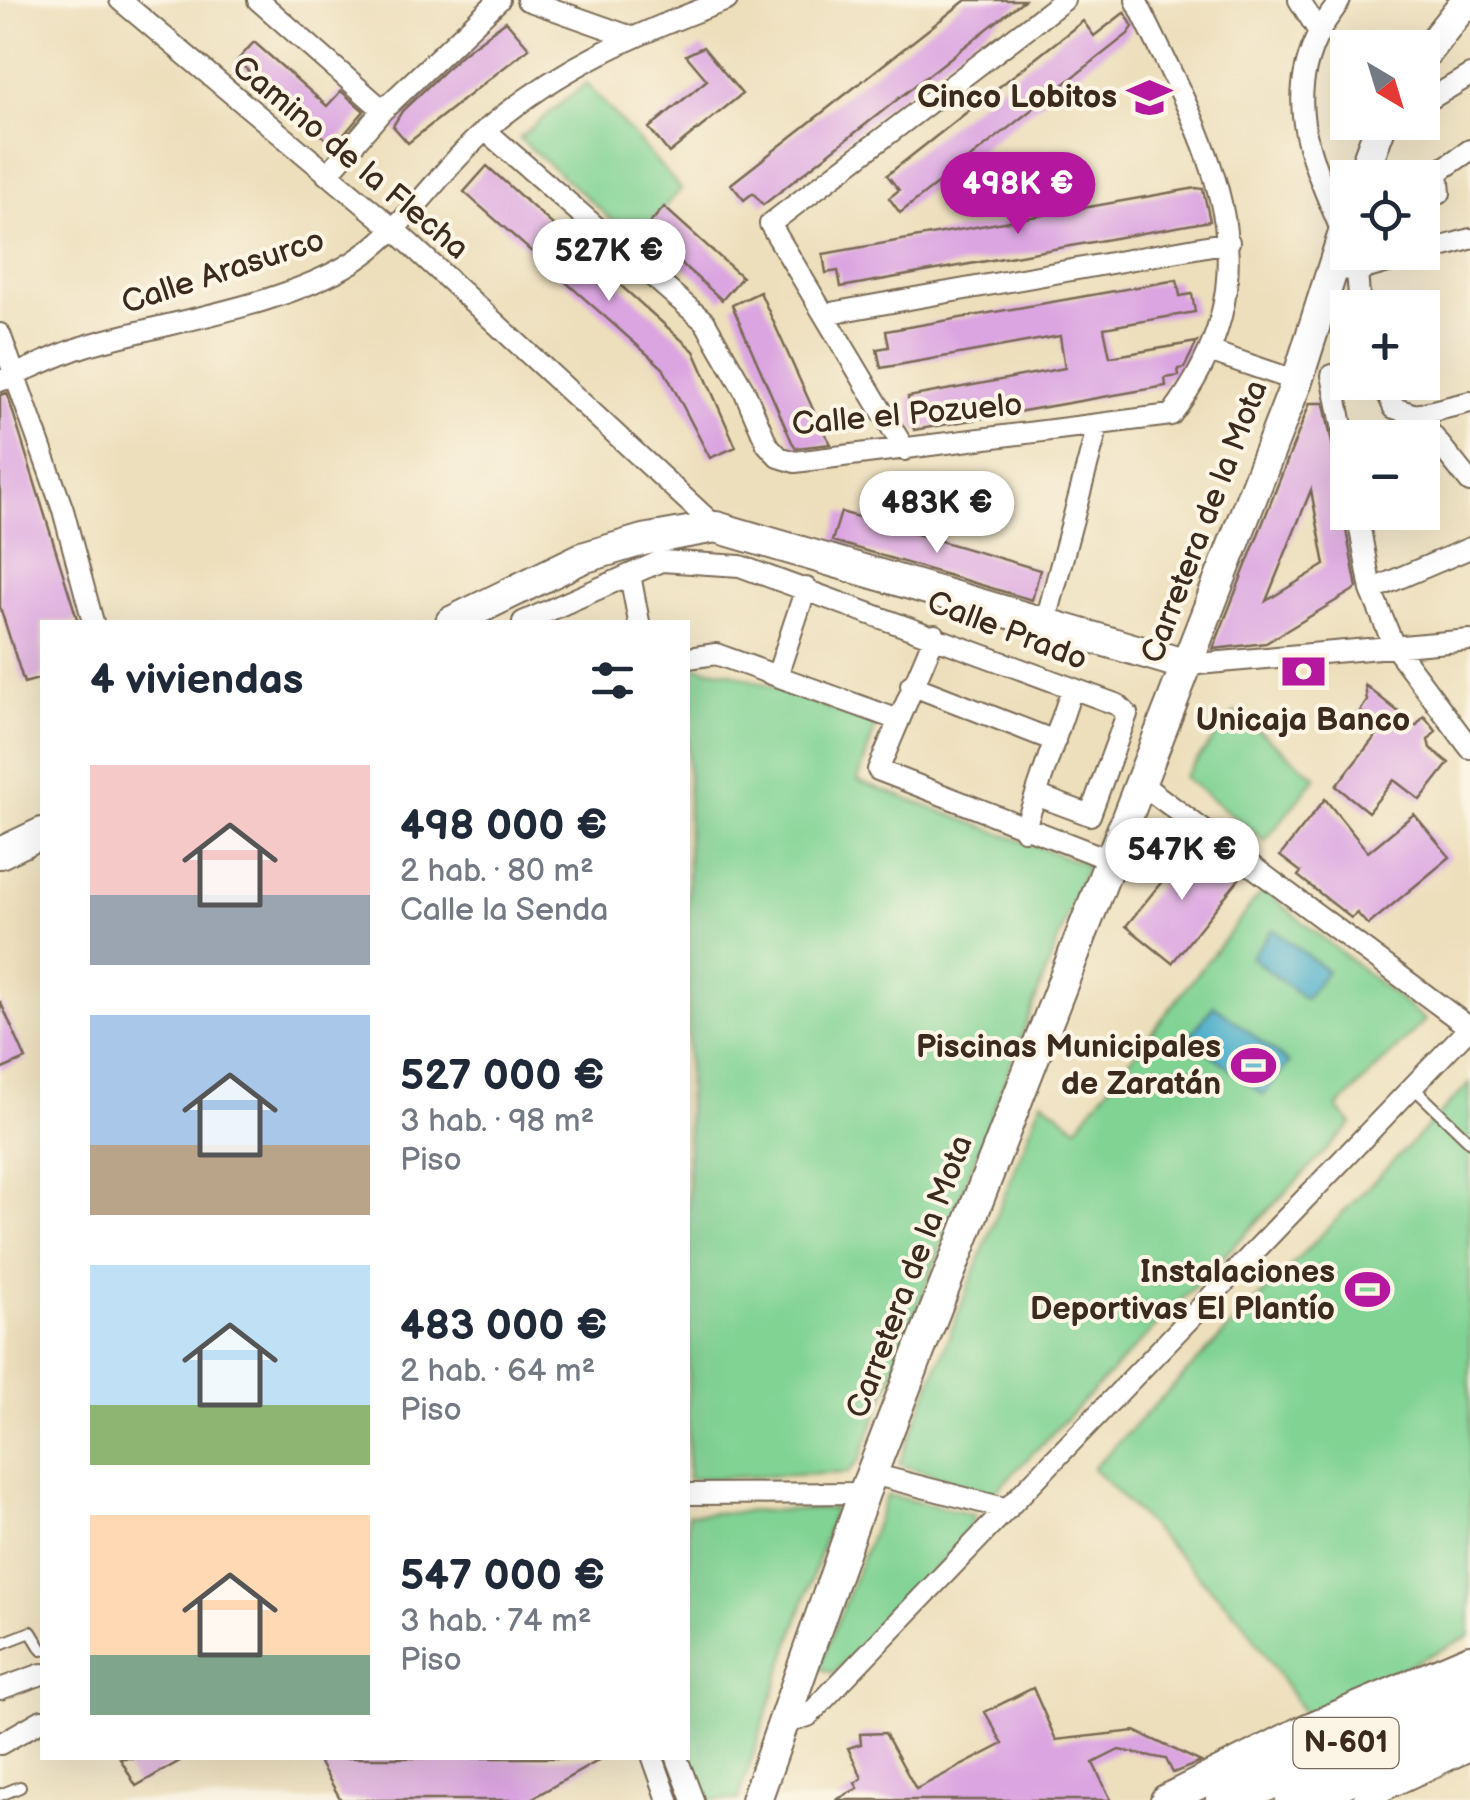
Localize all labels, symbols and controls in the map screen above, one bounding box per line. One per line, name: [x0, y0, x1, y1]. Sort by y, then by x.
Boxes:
north arrow: [1330, 30, 1440, 140]
map controls: [1330, 30, 1440, 530]
street label: Camino de la Flecha: [224, 48, 476, 268]
school or university icon: Cinco Lobitos: [1126, 73, 1174, 121]
place label: Cinco Lobitos: [917, 78, 1117, 117]
pin: 498K €: [937, 152, 1099, 237]
button: locate: [1330, 160, 1440, 270]
text: 498K €: [962, 165, 1074, 204]
pin: 527K €: [528, 219, 690, 304]
street label: Calle Arasurco: [117, 221, 329, 323]
text: 527K €: [555, 232, 664, 271]
button: +: [1330, 290, 1440, 400]
street label: Carretera de la Mota: [1133, 375, 1277, 669]
street label: Calle el Pozuelo: [790, 385, 1024, 445]
button: −: [1330, 420, 1440, 530]
pin: 483K €: [856, 471, 1018, 556]
text: 483K €: [881, 484, 993, 523]
street label: Calle Prado: [921, 583, 1093, 679]
bank icon: Unicaja Banco: [1279, 648, 1327, 696]
icon: filters: [585, 653, 640, 708]
text: 4 viviendas: [90, 655, 303, 706]
place label: Unicaja Banco: [1196, 701, 1410, 740]
text: 498 000 €: [400, 801, 607, 852]
icon: home: [170, 805, 290, 925]
pin: 547K €: [1101, 818, 1263, 903]
text: 547K €: [1127, 831, 1237, 870]
text: 2 hab. · 80 m²: [400, 852, 594, 891]
text: Calle la Senda: [400, 891, 608, 930]
place label: Piscinas Municipales de Zaratán: [916, 1028, 1221, 1104]
sports icon: Piscinas Municipales de Zaratán: [1230, 1041, 1278, 1089]
text: 527 000 €: [400, 1051, 604, 1102]
icon: home: [170, 1055, 290, 1175]
text: 3 hab. · 98 m²: [400, 1102, 594, 1141]
street label: Carretera de la Mota: [838, 1130, 982, 1424]
text: Piso: [400, 1141, 462, 1180]
place label: Instalaciones Deportivas El Plantío: [1030, 1253, 1335, 1329]
sports icon: Instalaciones Deportivas El Plantío: [1344, 1266, 1392, 1314]
text: 483 000 €: [400, 1301, 607, 1352]
icon: home: [170, 1305, 290, 1425]
text: 2 hab. · 64 m²: [400, 1352, 595, 1391]
text: Piso: [400, 1391, 462, 1430]
text: 547 000 €: [400, 1551, 605, 1602]
icon: home: [170, 1555, 290, 1675]
text: 3 hab. · 74 m²: [400, 1602, 591, 1641]
text: Piso: [400, 1641, 462, 1680]
road number: N-601: [1294, 1718, 1398, 1768]

